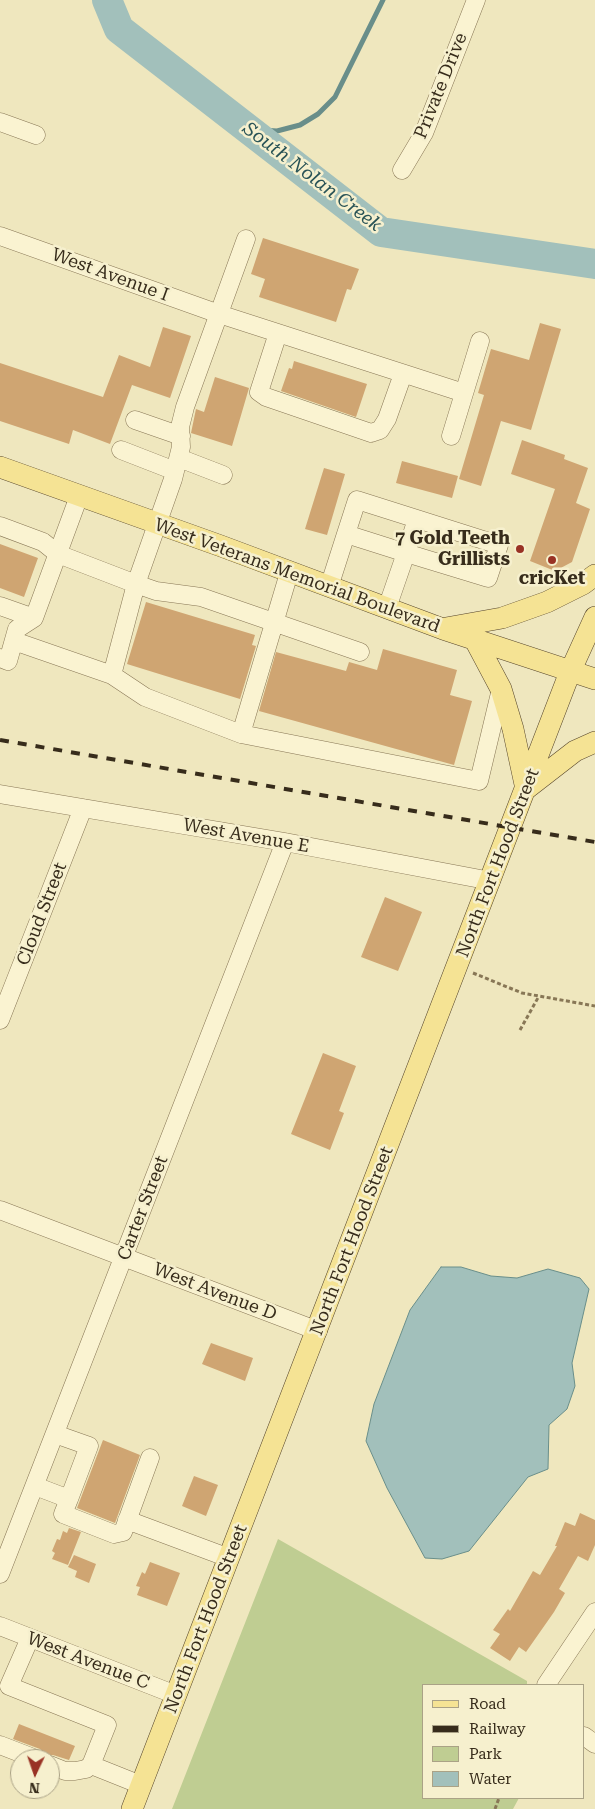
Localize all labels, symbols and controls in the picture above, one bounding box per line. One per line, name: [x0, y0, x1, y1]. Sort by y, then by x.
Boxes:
street label: Private Drive: [410, 30, 472, 142]
water label: South Nolan Creek: [238, 117, 386, 237]
street label: West Avenue I: [48, 244, 172, 306]
street label: West Veterans Memorial Boulevard: [151, 514, 443, 638]
place label: 7 Gold Teeth Grillists: [395, 528, 510, 570]
marker: 7 Gold Teeth Grillists: [514, 543, 526, 555]
marker: cricKet: [546, 554, 558, 566]
place label: cricKet: [519, 568, 585, 590]
street label: North Fort Hood Street: [452, 766, 544, 960]
street label: West Avenue E: [181, 814, 311, 858]
street label: Cloud Street: [12, 859, 72, 969]
street label: North Fort Hood Street: [306, 1144, 398, 1338]
street label: Carter Street: [113, 1153, 173, 1263]
street label: West Avenue D: [150, 1259, 280, 1325]
street label: North Fort Hood Street: [160, 1522, 252, 1716]
street label: West Avenue C: [24, 1628, 152, 1694]
legend: [422, 1684, 585, 1799]
text: Road: [469, 1695, 506, 1713]
text: Railway: [469, 1720, 526, 1738]
text: Park: [469, 1745, 502, 1763]
north arrow: [10, 1749, 60, 1799]
text: Water: [469, 1770, 511, 1788]
text: N: [28, 1780, 40, 1796]

